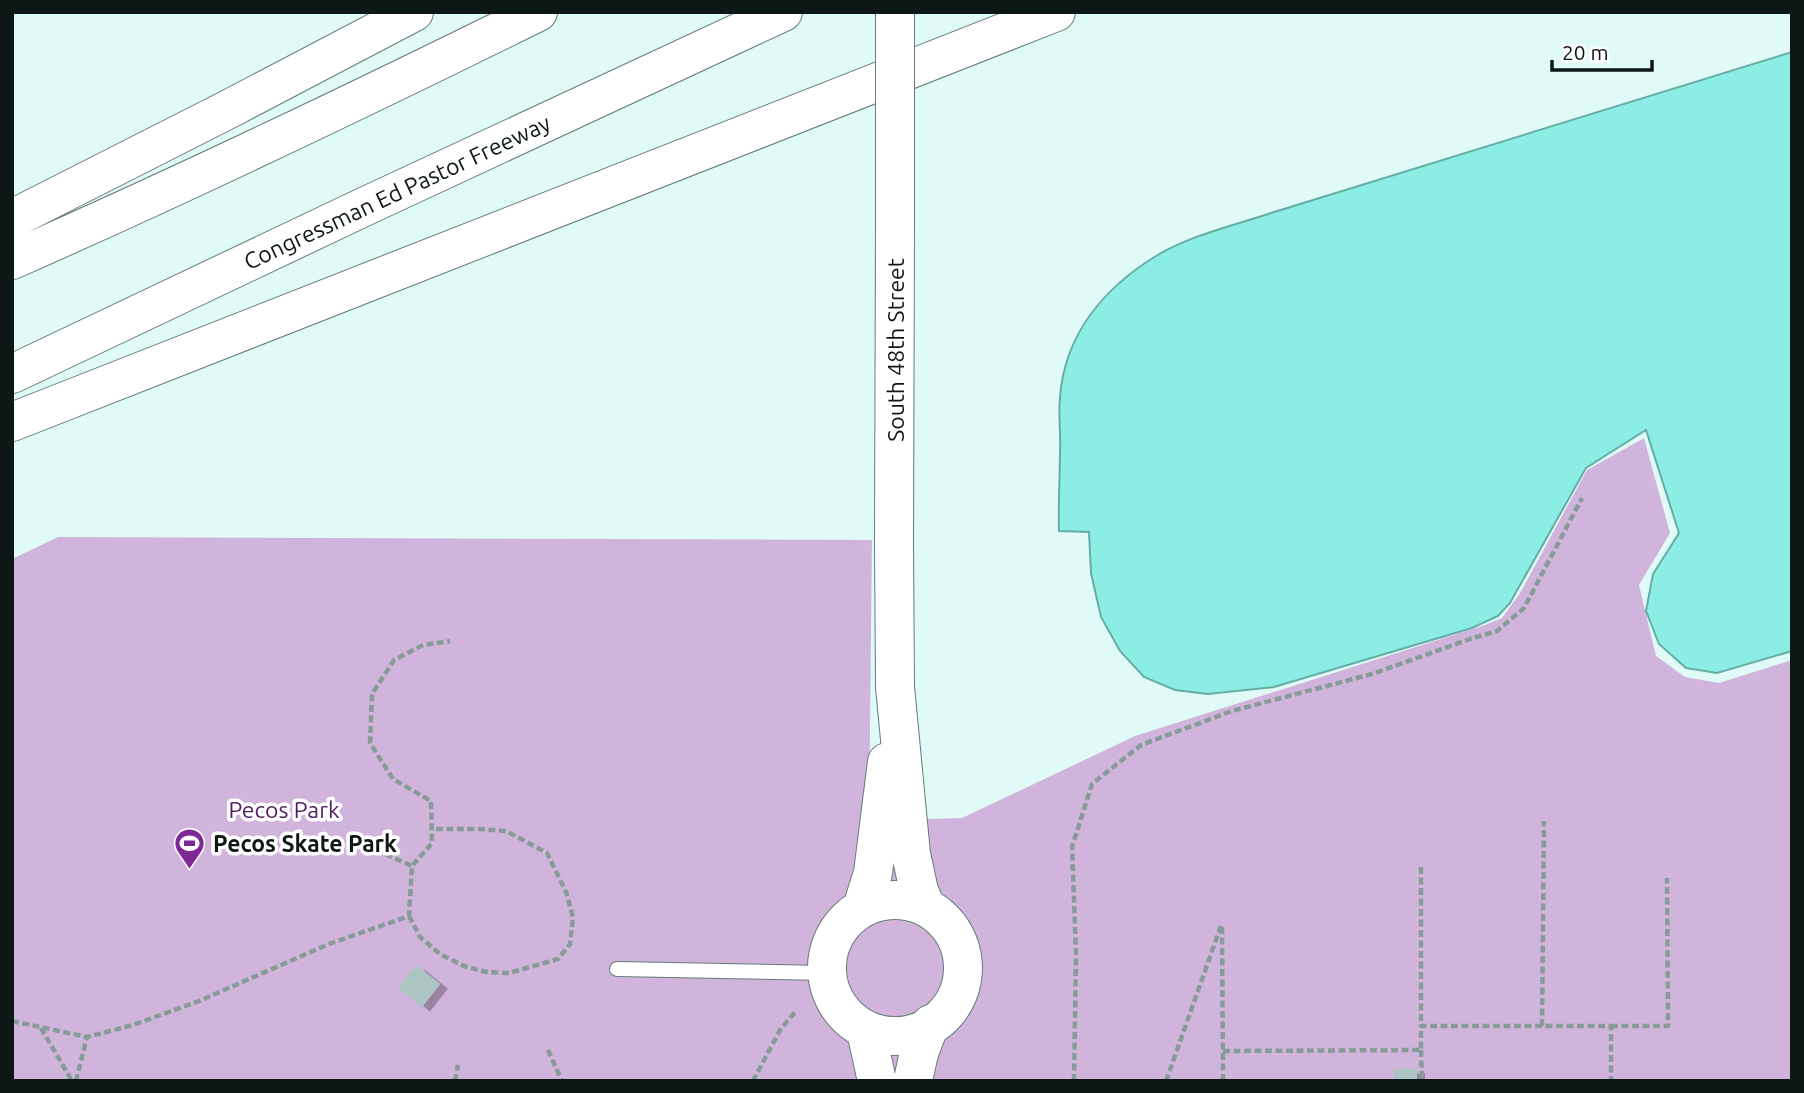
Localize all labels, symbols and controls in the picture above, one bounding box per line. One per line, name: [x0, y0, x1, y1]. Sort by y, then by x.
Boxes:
scale bar: [1552, 28, 1652, 72]
text: 20 m: [1562, 40, 1609, 64]
street label: Congressman Ed Pastor Freeway: [240, 110, 554, 274]
street label: South 48th Street: [883, 258, 908, 442]
park label: Pecos Park: [228, 797, 340, 822]
sports icon: Pecos Skate Park: [173, 826, 207, 870]
place label: Pecos Skate Park: [213, 831, 397, 856]

